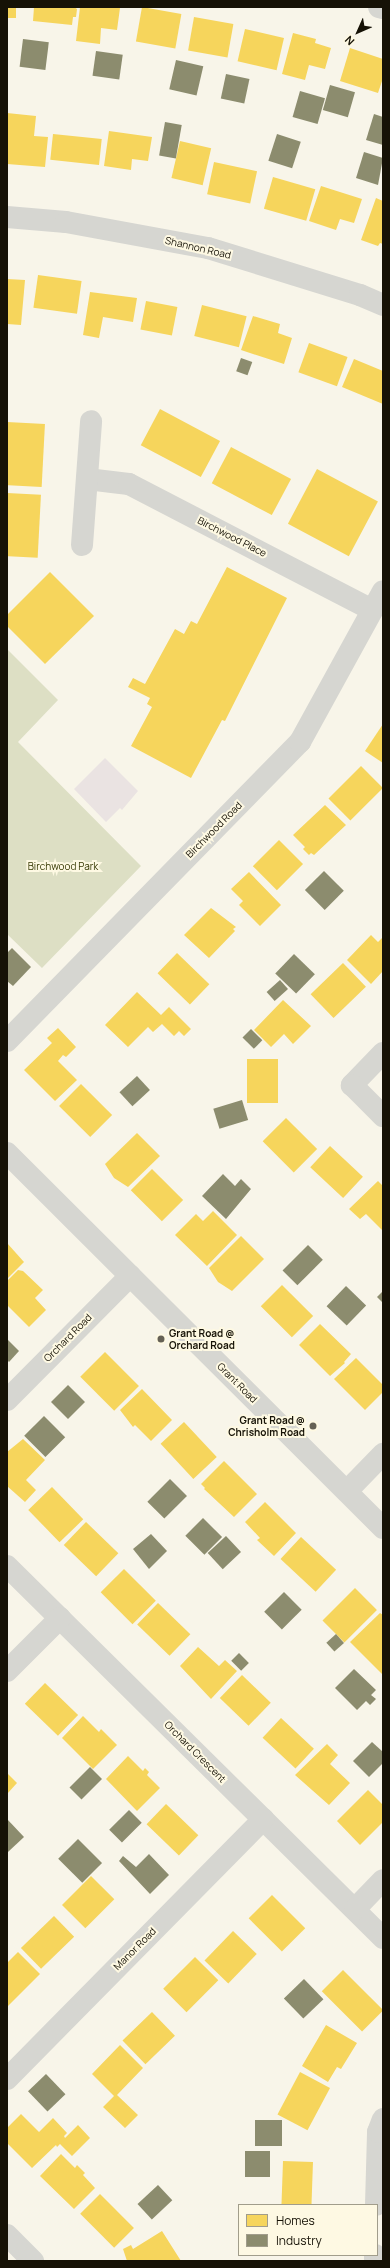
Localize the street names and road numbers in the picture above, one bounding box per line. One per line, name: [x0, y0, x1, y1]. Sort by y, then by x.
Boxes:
street label: Shannon Road: [164, 235, 232, 261]
street label: Birchwood Place: [195, 514, 269, 560]
street label: Birchwood Road: [183, 799, 245, 861]
street label: Orchard Road: [42, 1312, 94, 1364]
street label: Grant Road: [214, 1360, 260, 1406]
street label: Orchard Crescent: [162, 1719, 228, 1785]
street label: Manor Road: [111, 1925, 159, 1973]

